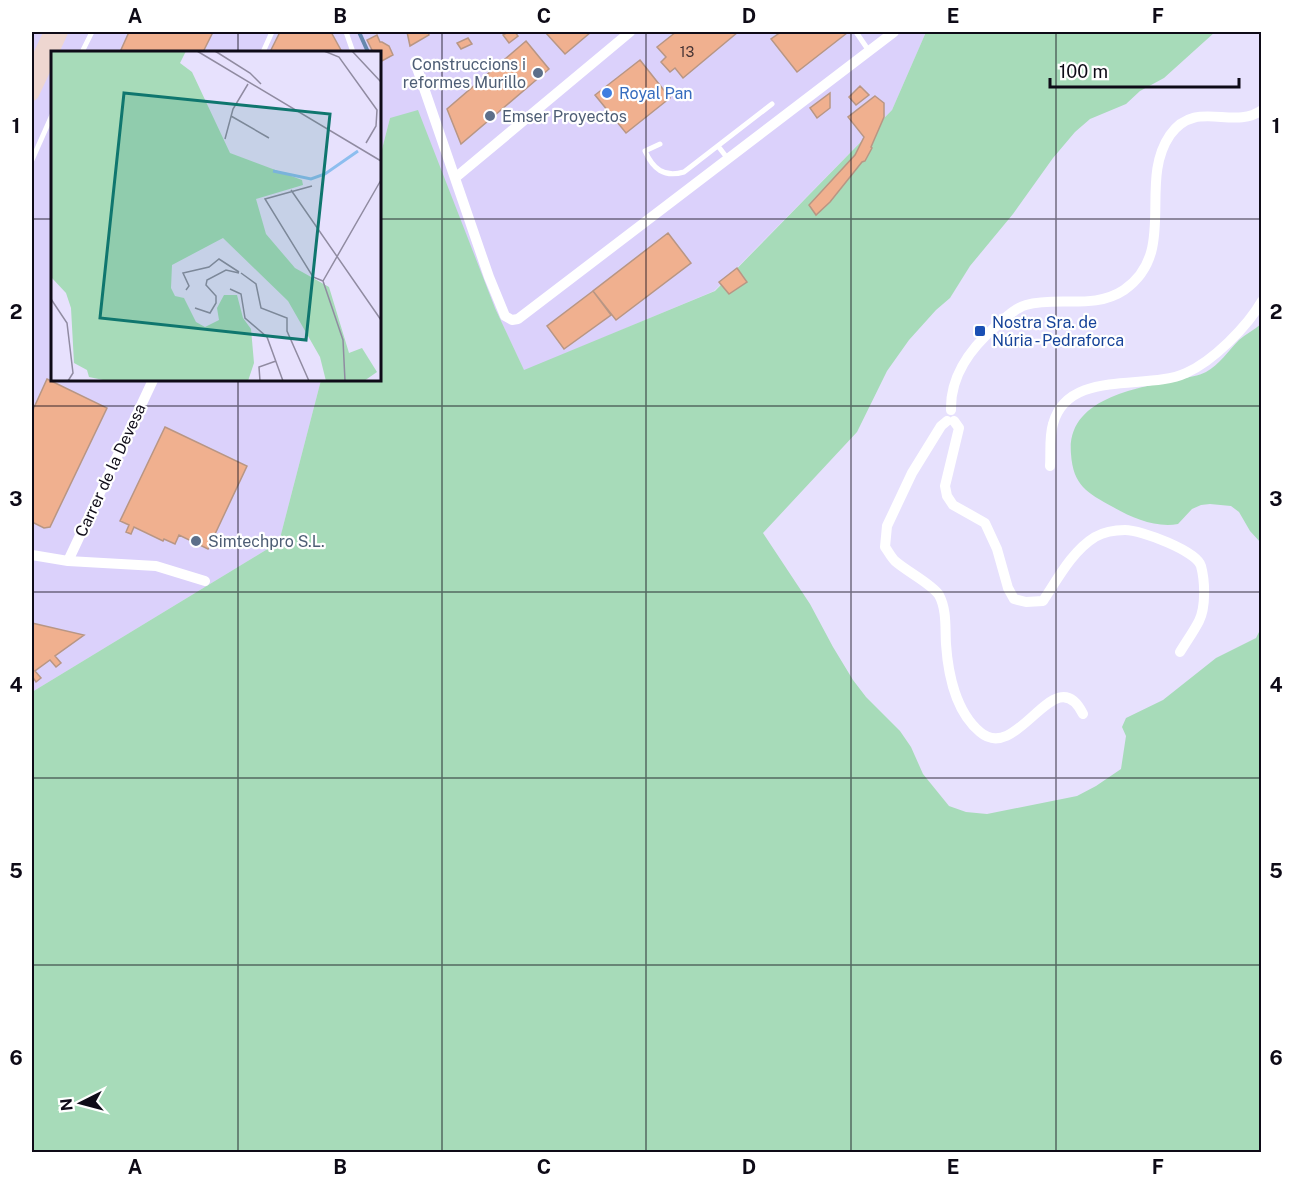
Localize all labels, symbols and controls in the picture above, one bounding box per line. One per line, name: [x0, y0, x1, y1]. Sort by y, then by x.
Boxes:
text: A: [128, 4, 142, 28]
text: B: [333, 4, 347, 28]
text: C: [537, 4, 551, 28]
text: D: [742, 4, 756, 28]
text: E: [947, 4, 959, 28]
text: F: [1152, 4, 1164, 28]
house number: 13: [680, 44, 694, 60]
inset map: [51, 51, 381, 381]
scale bar: [1050, 51, 1239, 89]
place label: Construccions i reformes Murillo: [403, 55, 526, 92]
text: 100 m: [1059, 61, 1108, 82]
marker: Construccions i reformes Murillo: [531, 66, 545, 80]
place label: Royal Pan: [619, 84, 693, 103]
marker: Royal Pan: [600, 86, 614, 100]
place label: Emser Proyectos: [502, 107, 627, 126]
marker: Emser Proyectos: [483, 109, 497, 123]
text: 1: [12, 114, 20, 138]
text: 1: [1272, 114, 1280, 138]
text: 2: [10, 300, 22, 324]
text: 2: [1270, 300, 1282, 324]
place label: Nostra Sra. de Núria - Pedraforca: [992, 313, 1124, 350]
marker: Nostra Sra. de Núria - Pedraforca: [973, 324, 987, 338]
street label: Carrer de la Devesa: [71, 401, 150, 540]
text: 3: [9, 487, 23, 511]
text: 3: [1269, 487, 1283, 511]
place label: Simtechpro S.L.: [208, 532, 325, 551]
marker: Simtechpro S.L.: [189, 534, 203, 548]
text: 4: [9, 673, 23, 697]
text: 4: [1269, 673, 1283, 697]
text: 5: [9, 859, 23, 883]
text: 5: [1269, 859, 1283, 883]
text: 6: [9, 1046, 23, 1070]
text: 6: [1269, 1046, 1283, 1070]
north arrow: [51, 1073, 111, 1133]
text: N: [56, 1097, 77, 1112]
text: A: [128, 1155, 142, 1179]
text: B: [333, 1155, 347, 1179]
text: C: [537, 1155, 551, 1179]
text: D: [742, 1155, 756, 1179]
text: E: [947, 1155, 959, 1179]
text: F: [1152, 1155, 1164, 1179]

